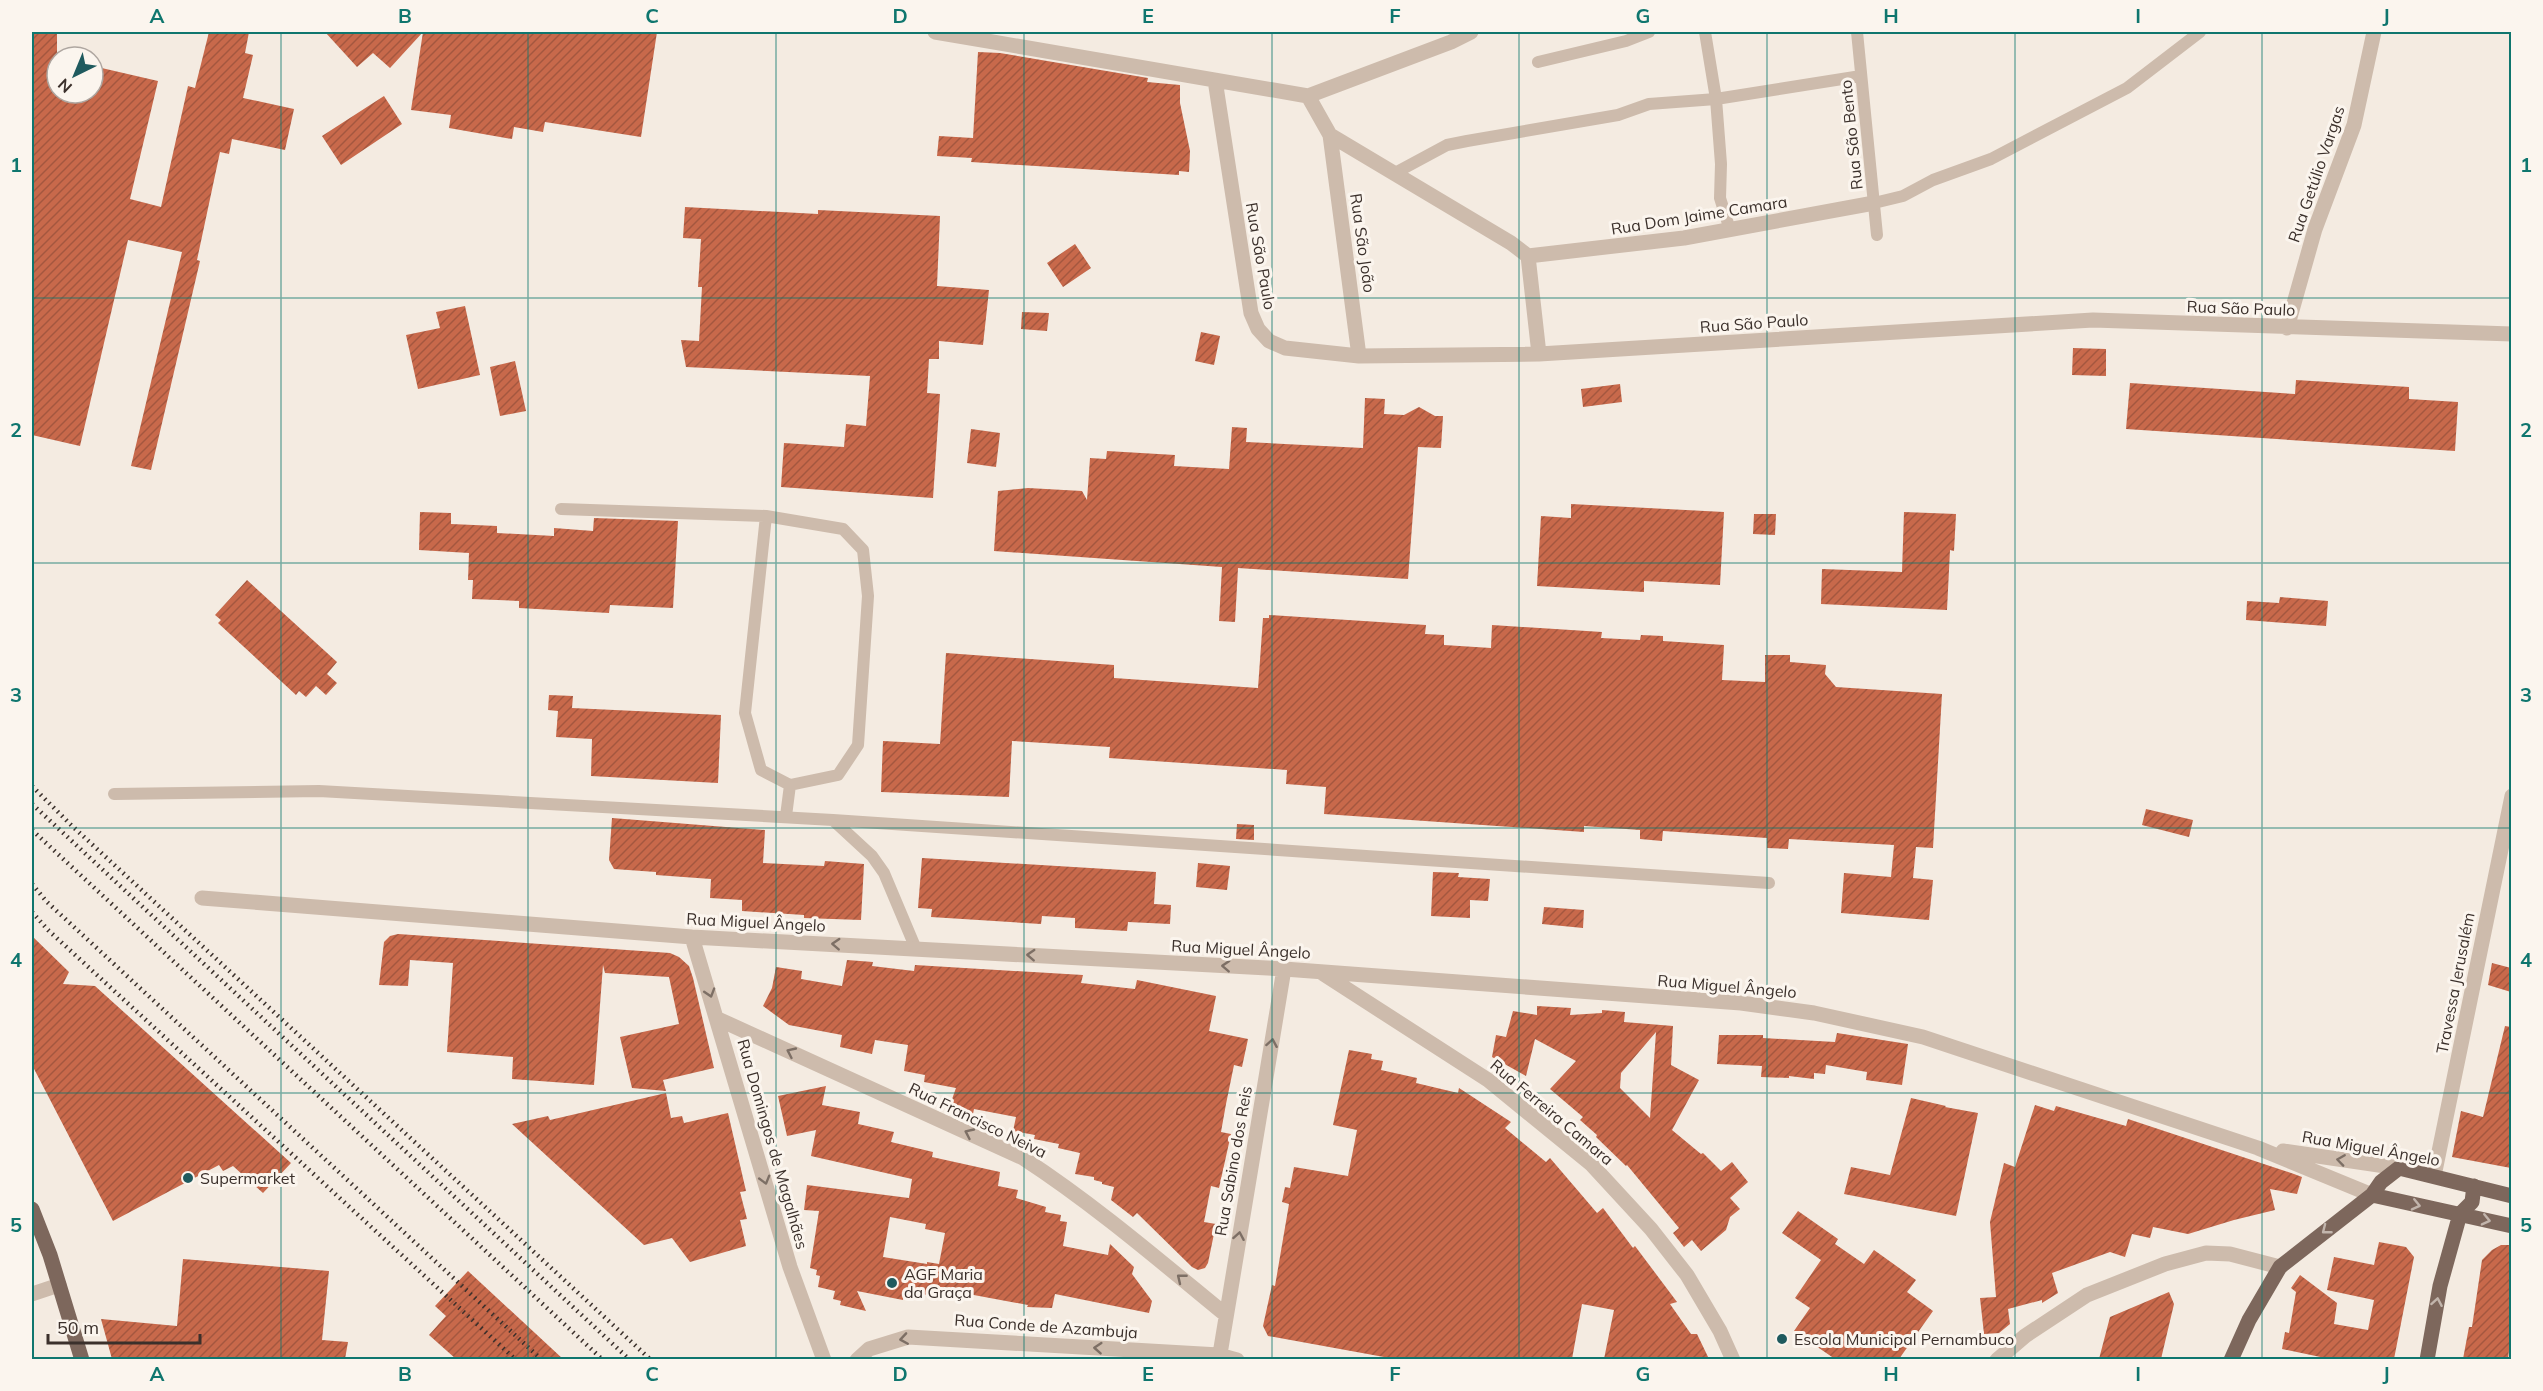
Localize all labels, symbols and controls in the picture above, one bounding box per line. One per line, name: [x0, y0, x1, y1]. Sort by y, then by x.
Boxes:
text: A: [150, 3, 165, 28]
text: B: [398, 3, 412, 28]
text: C: [645, 3, 659, 28]
text: D: [892, 3, 908, 28]
text: E: [1142, 3, 1154, 28]
text: F: [1389, 3, 1401, 28]
text: G: [1636, 3, 1650, 28]
text: H: [1883, 3, 1899, 28]
text: I: [2135, 3, 2141, 28]
text: J: [2382, 3, 2390, 28]
north arrow: [45, 45, 105, 105]
text: N: [54, 75, 76, 97]
street label: Rua São Bento: [1835, 79, 1867, 191]
street label: Rua Getúlio Vargas: [2283, 103, 2349, 245]
text: 1: [10, 152, 22, 177]
text: 1: [2520, 152, 2532, 177]
street label: Rua Dom Jaime Camara: [1609, 191, 1789, 239]
street label: Rua São João: [1346, 192, 1380, 294]
street label: Rua São Paulo: [1242, 201, 1280, 311]
street label: Rua São Paulo: [2186, 296, 2296, 320]
street label: Rua São Paulo: [1699, 309, 1809, 337]
text: 2: [10, 417, 22, 442]
text: 2: [2520, 417, 2532, 442]
text: 3: [10, 682, 22, 707]
text: 3: [2520, 682, 2532, 707]
street label: Rua Miguel Ângelo: [686, 908, 826, 936]
street label: Travessa Jerusalém: [2431, 911, 2479, 1055]
street label: Rua Miguel Ângelo: [1171, 935, 1311, 963]
one-way arrow: [832, 938, 841, 951]
text: 4: [10, 947, 22, 972]
text: 4: [2520, 947, 2532, 972]
one-way arrow: [1027, 949, 1036, 962]
one-way arrow: [1221, 959, 1230, 972]
street label: Rua Miguel Ângelo: [1657, 970, 1797, 1002]
one-way arrow: [703, 987, 715, 998]
street label: Rua Domingos de Magalhães: [733, 1037, 813, 1251]
one-way arrow: [1265, 1039, 1277, 1048]
one-way arrow: [787, 1048, 798, 1060]
street label: Rua Ferreira Camara: [1486, 1055, 1618, 1169]
street label: Rua Francisco Neiva: [906, 1078, 1050, 1162]
street label: Rua Sabino dos Reis: [1210, 1084, 1256, 1238]
street label: Rua Miguel Ângelo: [2301, 1126, 2441, 1170]
one-way arrow: [964, 1129, 975, 1141]
one-way arrow: [2336, 1154, 2346, 1166]
place label: Supermarket: [200, 1168, 296, 1188]
marker: Supermarket: [181, 1171, 195, 1185]
one-way arrow: [758, 1174, 770, 1184]
one-way arrow: [2411, 1198, 2421, 1211]
text: 5: [10, 1212, 22, 1237]
text: 5: [2520, 1212, 2532, 1237]
one-way arrow: [2481, 1213, 2491, 1226]
one-way arrow: [2322, 1223, 2333, 1234]
one-way arrow: [1232, 1231, 1245, 1241]
place label: AGF Maria da Graça: [904, 1264, 983, 1302]
one-way arrow: [1176, 1275, 1187, 1286]
marker: AGF Maria da Graça: [885, 1276, 899, 1290]
one-way arrow: [2430, 1297, 2443, 1307]
scale bar: [48, 1307, 200, 1345]
street label: Rua Conde de Azambuja: [954, 1310, 1138, 1342]
text: 50 m: [57, 1316, 99, 1339]
place label: Escola Municipal Pernambuco: [1794, 1329, 2014, 1349]
one-way arrow: [899, 1332, 909, 1345]
marker: Escola Municipal Pernambuco: [1775, 1332, 1789, 1346]
one-way arrow: [1094, 1341, 1103, 1354]
text: A: [150, 1361, 165, 1386]
text: B: [398, 1361, 412, 1386]
text: C: [645, 1361, 659, 1386]
text: D: [892, 1361, 908, 1386]
text: E: [1142, 1361, 1154, 1386]
text: F: [1389, 1361, 1401, 1386]
text: G: [1636, 1361, 1650, 1386]
text: H: [1883, 1361, 1899, 1386]
text: I: [2135, 1361, 2141, 1386]
text: J: [2382, 1361, 2390, 1386]

